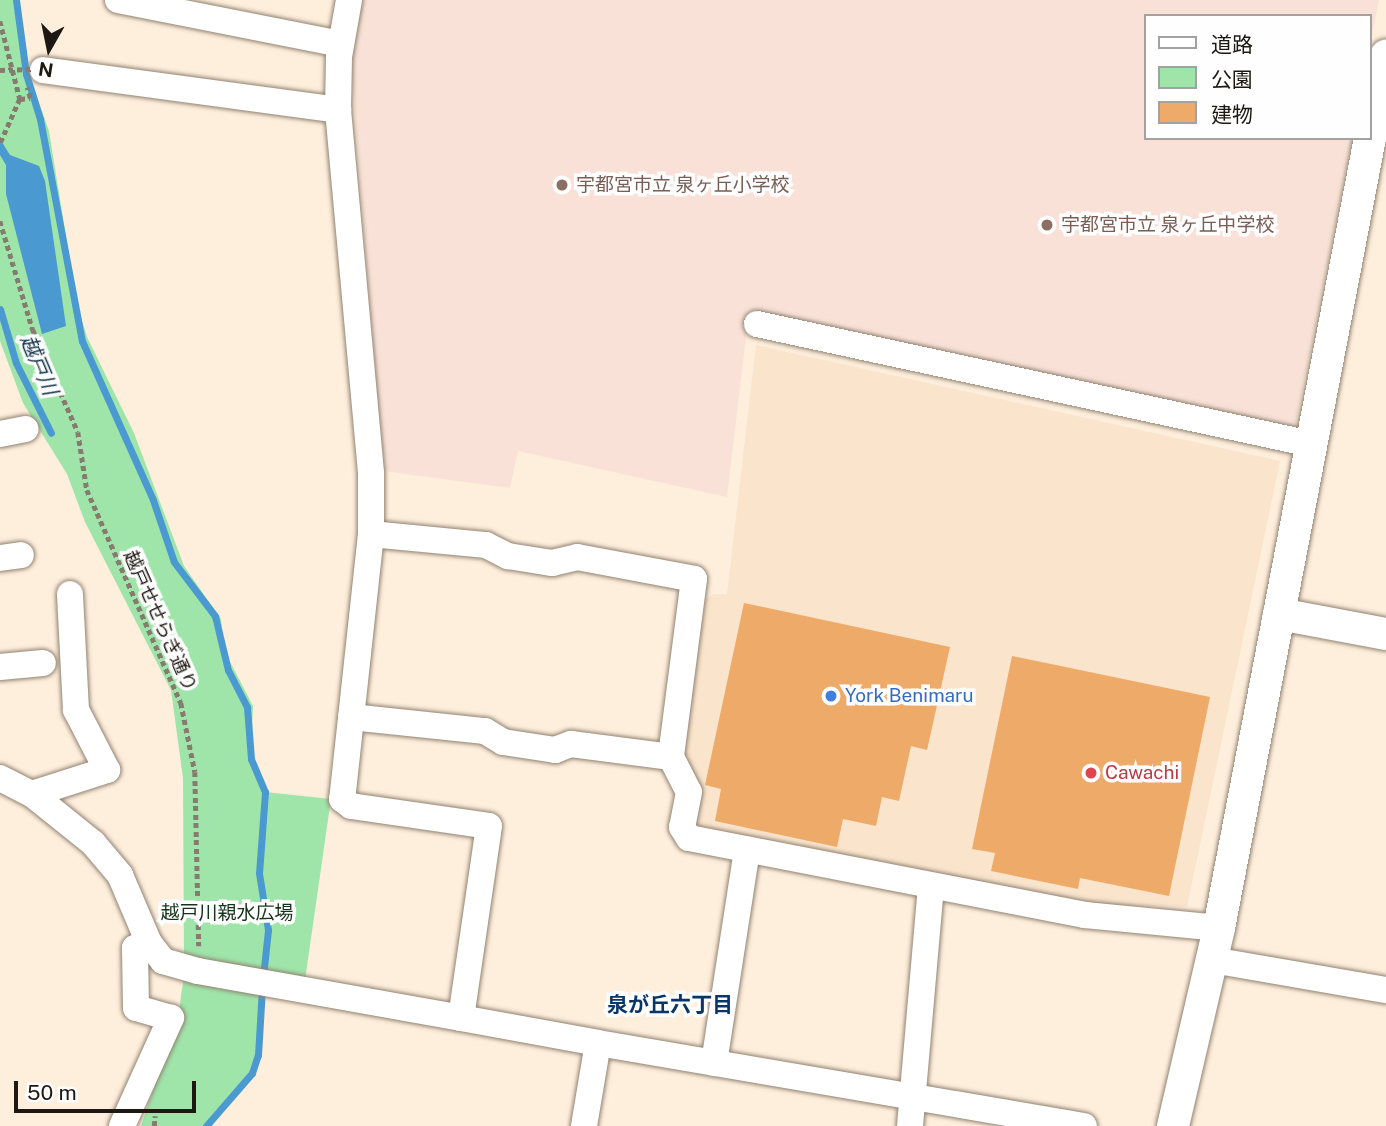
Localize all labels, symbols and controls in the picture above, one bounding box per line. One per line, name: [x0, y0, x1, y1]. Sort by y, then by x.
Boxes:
north arrow: [14, 14, 84, 84]
legend: [1144, 14, 1372, 140]
text: 道路: [1211, 32, 1253, 57]
text: N: [37, 58, 55, 82]
text: 公園: [1211, 67, 1253, 92]
text: 建物: [1211, 102, 1253, 127]
place label: 宇都宮市立 泉ヶ丘小学校: [576, 174, 790, 196]
marker: 宇都宮市立 泉ヶ丘小学校: [554, 177, 570, 193]
place label: 宇都宮市立 泉ヶ丘中学校: [1061, 214, 1275, 236]
marker: 宇都宮市立 泉ヶ丘中学校: [1039, 217, 1055, 233]
water label: 越戸川: [15, 331, 63, 399]
street label: 越戸せせらぎ通り: [119, 547, 201, 695]
place label: York Benimaru: [845, 685, 974, 707]
marker: York Benimaru: [823, 688, 839, 704]
place label: Cawachi: [1105, 762, 1179, 784]
marker: Cawachi: [1083, 765, 1099, 781]
park label: 越戸川親水広場: [161, 902, 293, 924]
district label: 泉が丘六丁目: [607, 992, 733, 1018]
scale bar: [18, 1066, 200, 1110]
text: 50 m: [27, 1080, 77, 1105]

